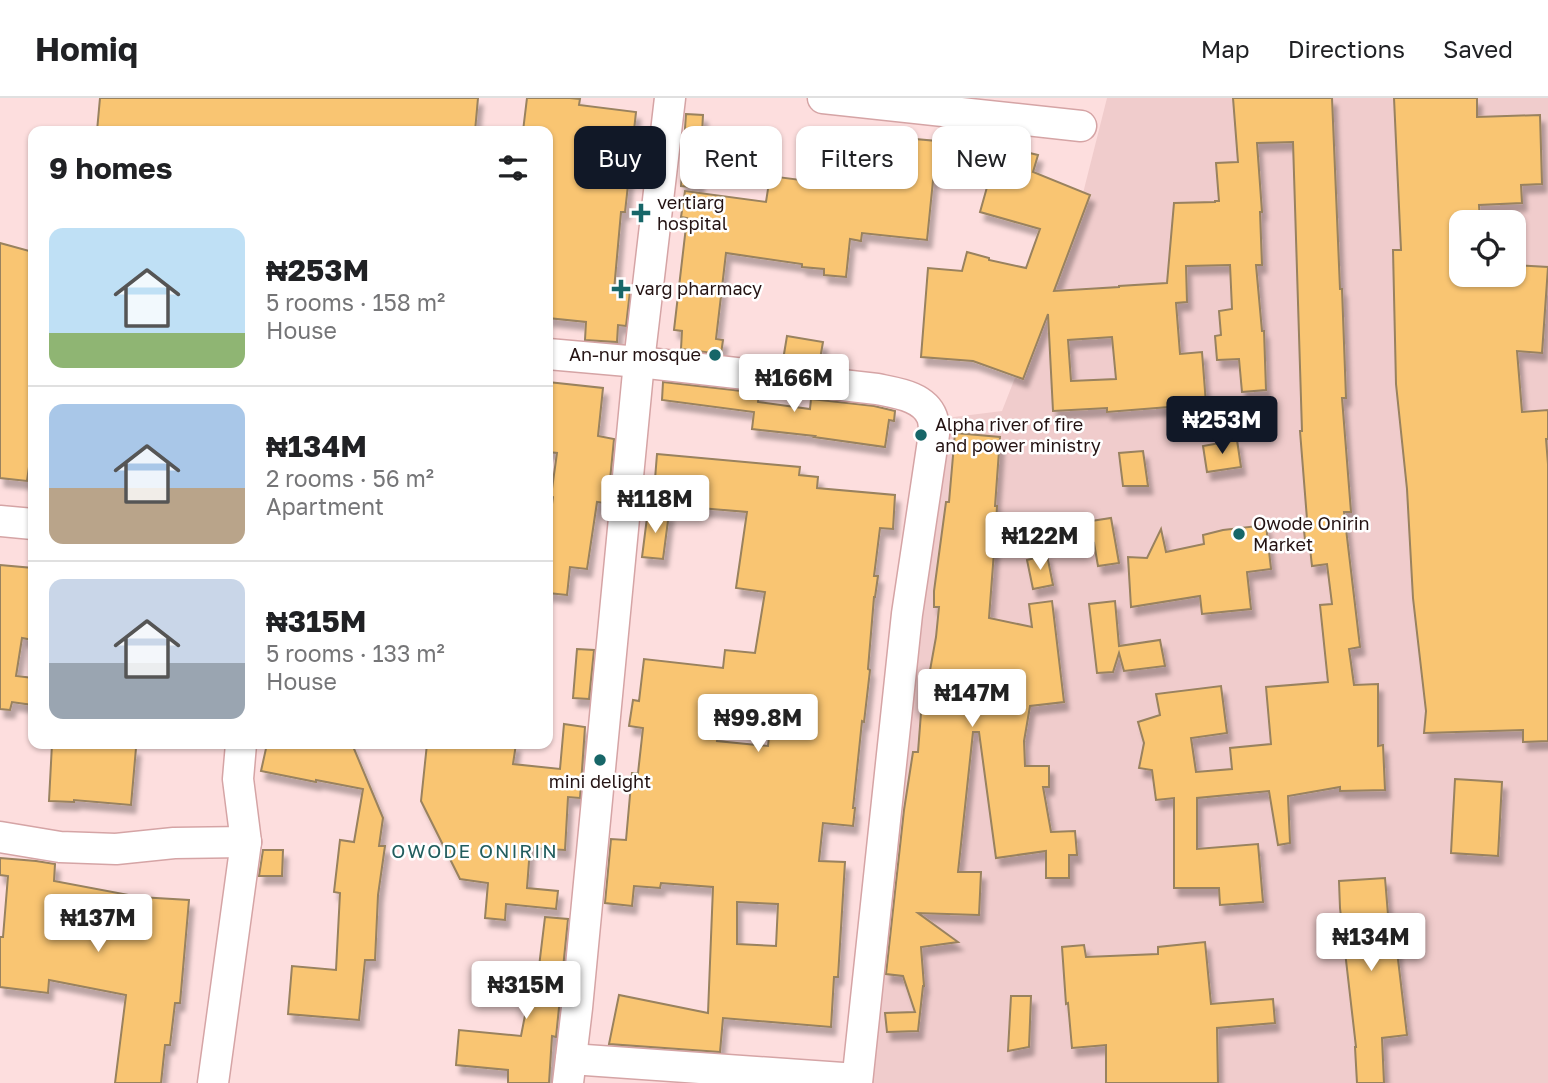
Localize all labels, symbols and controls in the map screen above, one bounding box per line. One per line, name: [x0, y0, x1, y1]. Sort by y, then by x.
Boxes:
text: Homiq: [35, 29, 138, 68]
text: Map: [1201, 34, 1250, 63]
text: Directions: [1288, 34, 1405, 63]
text: Saved: [1443, 34, 1513, 63]
chip: Buy: [574, 126, 666, 189]
chip: Rent: [680, 126, 782, 189]
chip: Filters: [796, 126, 918, 189]
chip: New: [932, 126, 1031, 189]
icon: filters: [494, 149, 532, 187]
text: 9 homes: [49, 150, 172, 186]
place label: vertiarg hospital: [657, 191, 728, 234]
marker: vertiarg hospital: [631, 203, 651, 223]
map controls: [1449, 210, 1526, 287]
button: locate: [1449, 210, 1526, 287]
text: ₦253M: [266, 252, 369, 288]
icon: home: [105, 256, 189, 340]
place label: varg pharmacy: [635, 277, 762, 299]
marker: varg pharmacy: [613, 281, 629, 297]
text: 5 rooms · 158 m²: [266, 288, 445, 316]
text: House: [266, 316, 337, 344]
place label: An-nur mosque: [569, 343, 701, 365]
marker: An-nur mosque: [707, 347, 723, 363]
pin: ₦166M: [745, 354, 843, 414]
text: ₦166M: [755, 363, 833, 391]
pin: ₦253M: [1173, 396, 1271, 456]
text: ₦253M: [1182, 405, 1262, 433]
place label: Alpha river of fire and power ministry: [935, 413, 1101, 456]
marker: Alpha river of fire and power ministry: [913, 427, 929, 443]
text: ₦134M: [266, 428, 367, 464]
icon: home: [105, 432, 189, 516]
text: 2 rooms · 56 m²: [266, 464, 434, 492]
pin: ₦118M: [606, 476, 704, 535]
text: ₦118M: [617, 484, 693, 512]
text: Apartment: [266, 492, 384, 520]
pin: ₦122M: [991, 512, 1089, 572]
place label: Owode Onirin Market: [1253, 512, 1370, 555]
text: ₦122M: [1002, 521, 1079, 549]
marker: Owode Onirin Market: [1231, 526, 1247, 542]
text: ₦315M: [266, 603, 366, 639]
icon: home: [105, 607, 189, 691]
text: 5 rooms · 133 m²: [266, 639, 445, 667]
text: House: [266, 667, 337, 695]
pin: ₦147M: [923, 670, 1021, 729]
text: ₦147M: [934, 678, 1010, 706]
pin: ₦99.8M: [701, 694, 815, 754]
text: ₦99.8M: [714, 703, 802, 731]
marker: mini delight: [592, 752, 608, 768]
place label: mini delight: [549, 770, 651, 792]
district label: OWODE ONIRIN: [391, 839, 559, 862]
pin: ₦137M: [49, 894, 147, 954]
text: ₦137M: [60, 903, 136, 931]
pin: ₦134M: [1322, 914, 1420, 973]
text: ₦134M: [1332, 922, 1410, 950]
pin: ₦315M: [477, 962, 575, 1021]
text: ₦315M: [488, 970, 565, 998]

